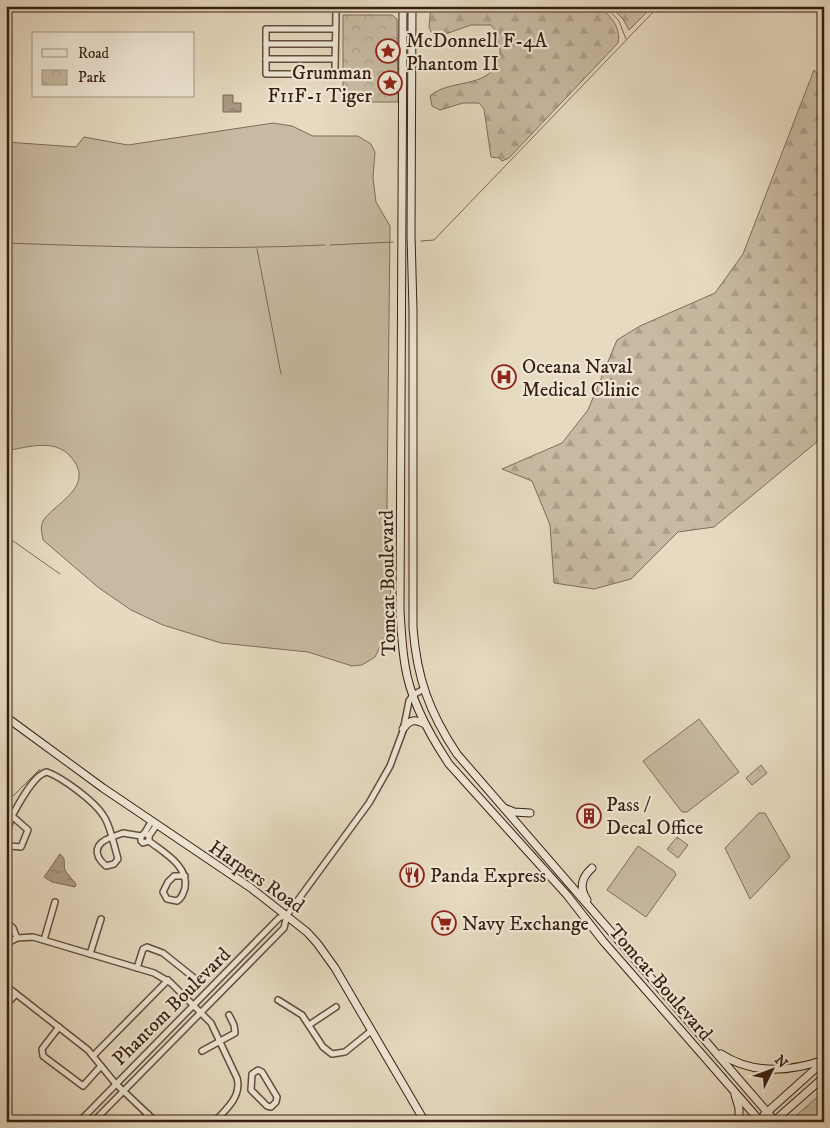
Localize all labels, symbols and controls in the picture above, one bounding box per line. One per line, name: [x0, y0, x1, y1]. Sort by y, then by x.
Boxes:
place label: McDonnell F-4A Phantom II: [406, 29, 548, 77]
legend: [32, 32, 195, 98]
place icon: McDonnell F-4A Phantom II: [375, 38, 401, 64]
text: Road: [78, 44, 110, 63]
place label: Grumman F11F-1 Tiger: [267, 61, 373, 109]
text: Park: [78, 68, 107, 87]
place icon: Grumman F11F-1 Tiger: [377, 70, 403, 96]
place label: Oceana Naval Medical Clinic: [522, 355, 640, 403]
hospital icon: Oceana Naval Medical Clinic: [491, 364, 517, 390]
street label: Tomcat Boulevard: [375, 510, 402, 656]
place label: Pass / Decal Office: [606, 793, 703, 841]
building icon: Pass / Decal Office: [576, 803, 602, 829]
street label: Harpers Road: [204, 835, 309, 919]
restaurant icon: Panda Express: [399, 862, 425, 888]
place label: Panda Express: [430, 864, 547, 889]
supermarket icon: Navy Exchange: [431, 910, 457, 936]
place label: Navy Exchange: [462, 912, 589, 937]
street label: Tomcat Boulevard: [602, 920, 717, 1046]
street label: Phantom Boulevard: [108, 943, 237, 1072]
north arrow: [748, 1046, 798, 1096]
text: N: [770, 1052, 792, 1073]

